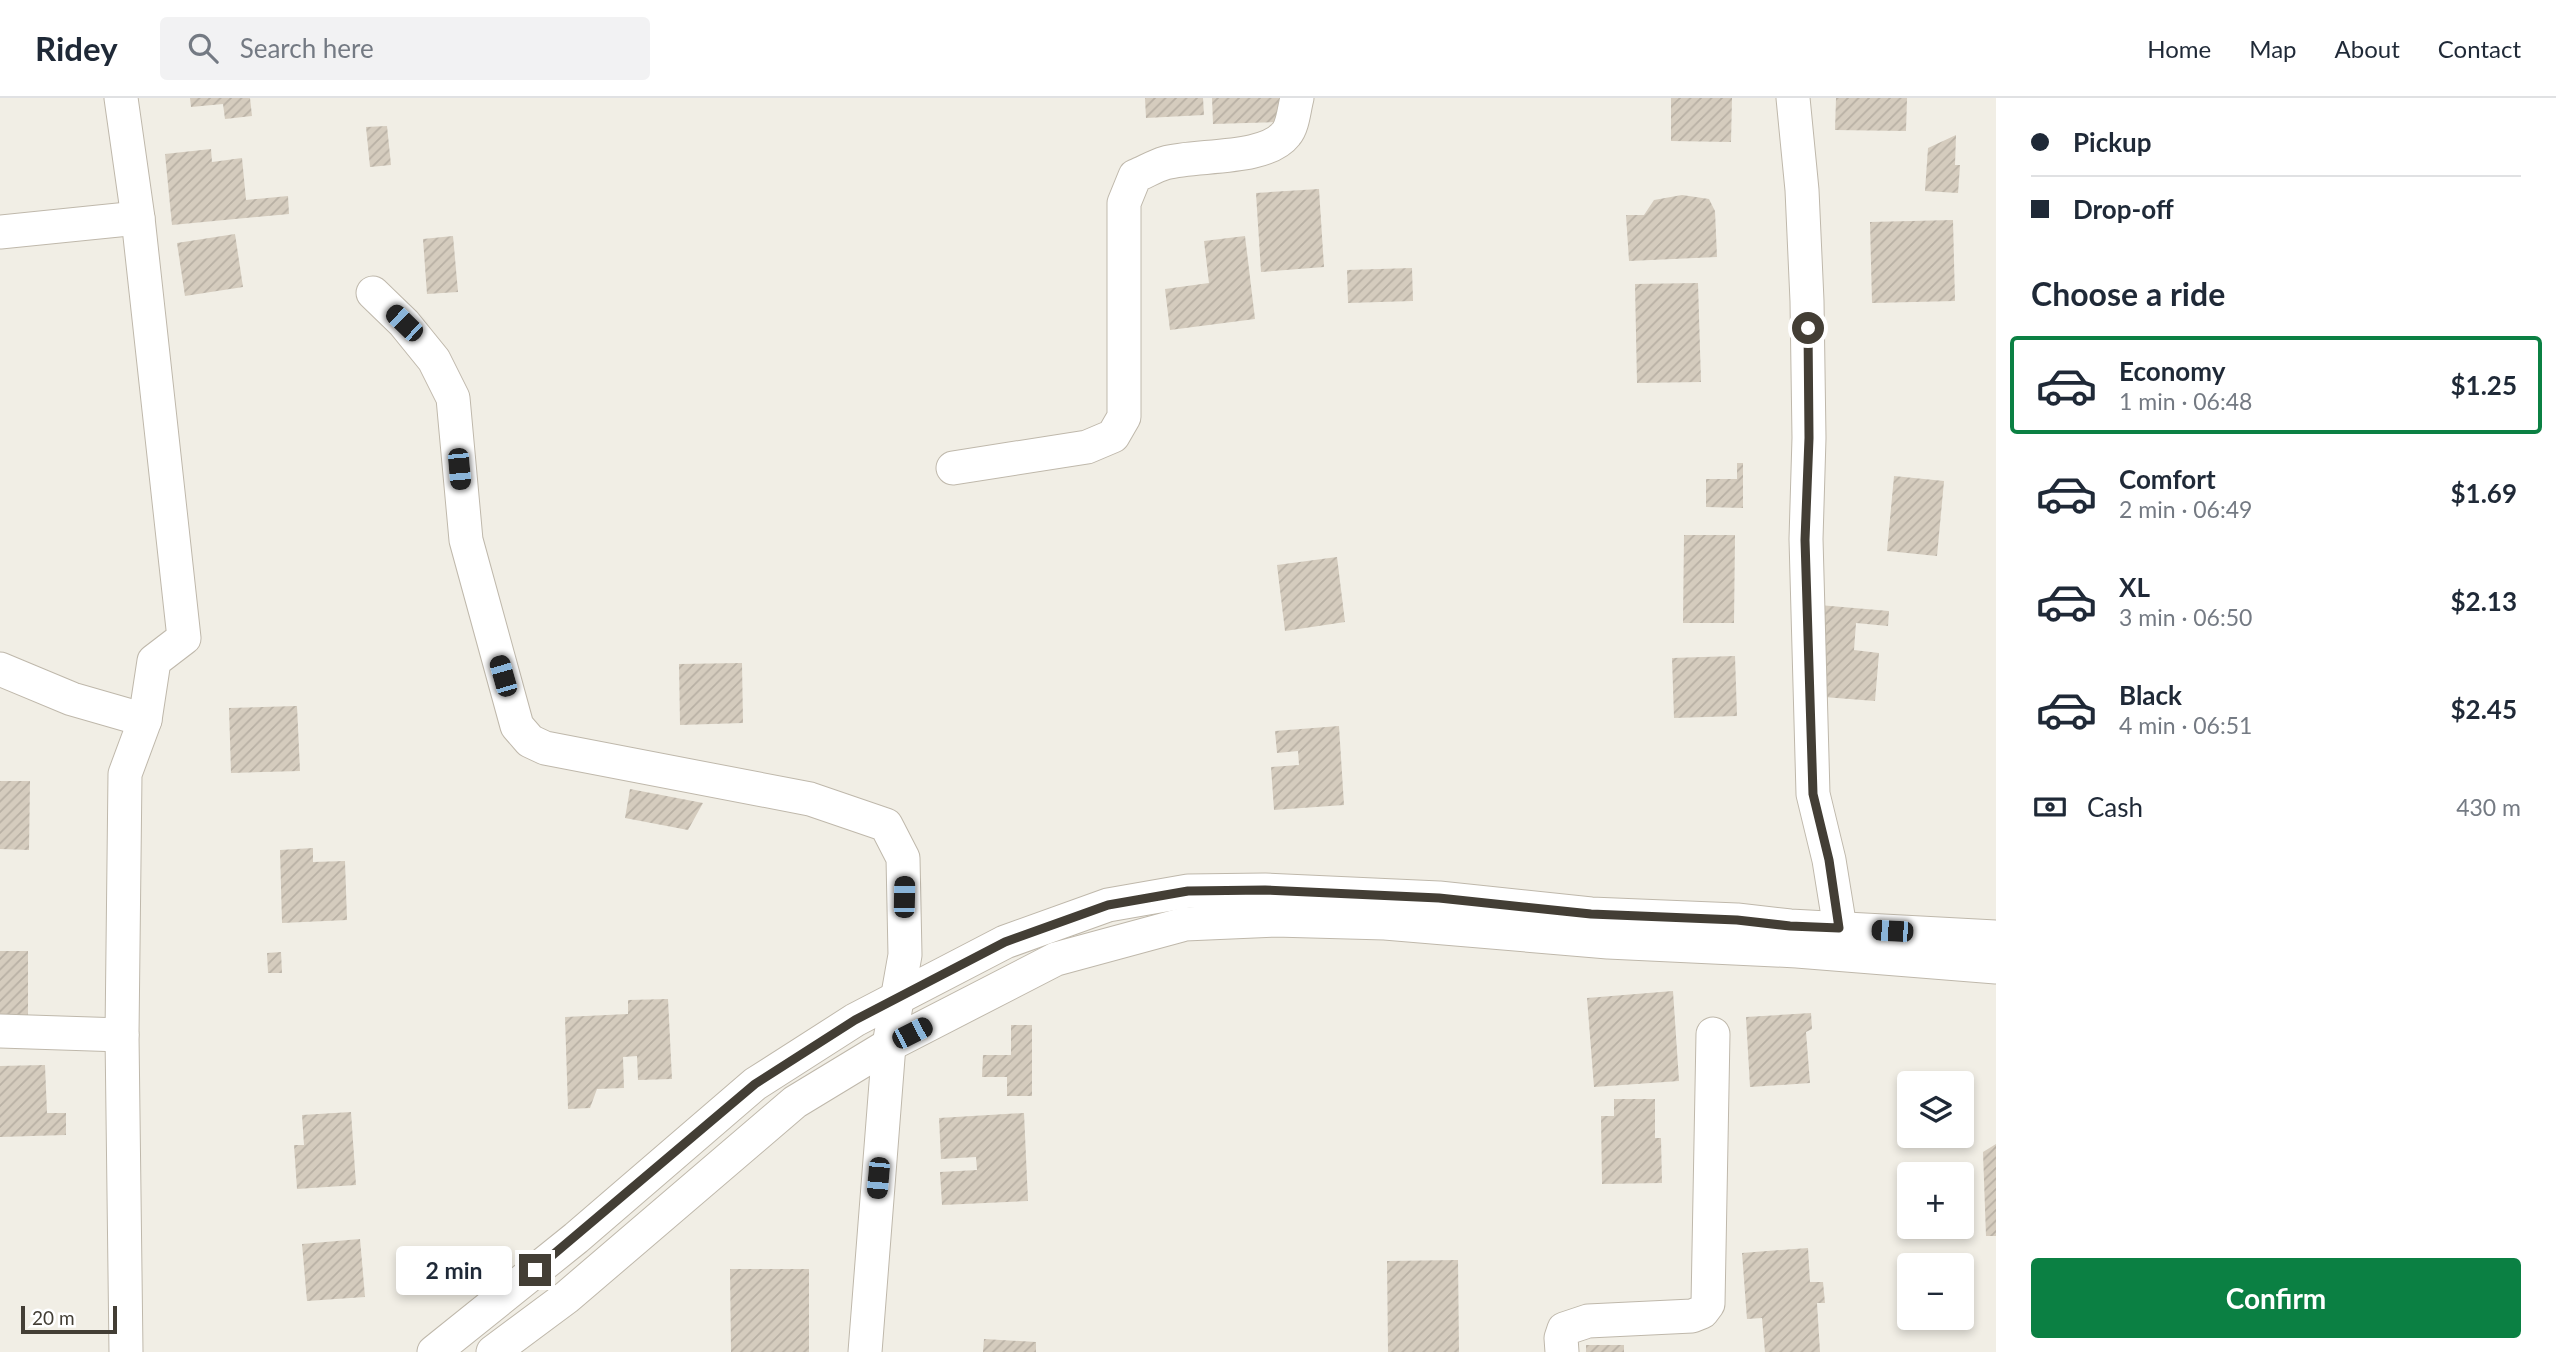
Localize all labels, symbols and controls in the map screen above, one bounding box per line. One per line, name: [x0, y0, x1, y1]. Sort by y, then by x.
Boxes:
search box: [160, 17, 650, 80]
text: Ridey: [35, 28, 118, 68]
icon: search: [184, 29, 222, 67]
text: Search here: [240, 32, 374, 64]
text: Home: [2147, 34, 2211, 63]
text: Map: [2249, 34, 2297, 63]
text: About: [2335, 34, 2400, 63]
text: Contact: [2438, 34, 2521, 63]
text: Pickup: [2073, 126, 2152, 158]
text: Drop-off: [2073, 193, 2174, 225]
text: Choose a ride: [2031, 274, 2225, 313]
car: [382, 301, 427, 345]
route start: [1792, 312, 1824, 344]
icon: car: [2035, 354, 2098, 417]
text: Economy: [2119, 355, 2225, 387]
text: $1.25: [2451, 369, 2517, 401]
text: 1 min · 06:48: [2119, 387, 2252, 415]
car: [447, 447, 472, 491]
icon: car: [2035, 462, 2098, 525]
text: Comfort: [2119, 463, 2216, 495]
text: $1.69: [2451, 477, 2517, 509]
text: 2 min · 06:49: [2119, 495, 2252, 523]
icon: car: [2035, 570, 2098, 633]
text: XL: [2119, 571, 2150, 603]
text: $2.13: [2451, 585, 2517, 617]
text: 3 min · 06:50: [2119, 603, 2252, 631]
car: [488, 653, 519, 699]
icon: car: [2035, 678, 2098, 741]
text: Black: [2119, 679, 2182, 711]
text: $2.45: [2451, 693, 2517, 725]
text: 4 min · 06:51: [2119, 711, 2252, 739]
icon: cash: [2031, 788, 2069, 826]
text: Cash: [2087, 791, 2143, 823]
text: 430 m: [2456, 793, 2521, 821]
car: [894, 876, 915, 918]
car: [1871, 919, 1914, 943]
car: [889, 1014, 936, 1052]
map controls: [1897, 1071, 1974, 1330]
button: layers: [1897, 1071, 1974, 1148]
car: [866, 1156, 891, 1200]
button: +: [1897, 1162, 1974, 1239]
callout: 2 min: [395, 1246, 510, 1294]
button: −: [1897, 1253, 1974, 1330]
route end: [519, 1254, 551, 1286]
text: 2 min: [425, 1256, 483, 1284]
button: Confirm: [2031, 1258, 2521, 1338]
scale bar: [21, 1303, 117, 1335]
text: 20 m: [32, 1306, 75, 1329]

